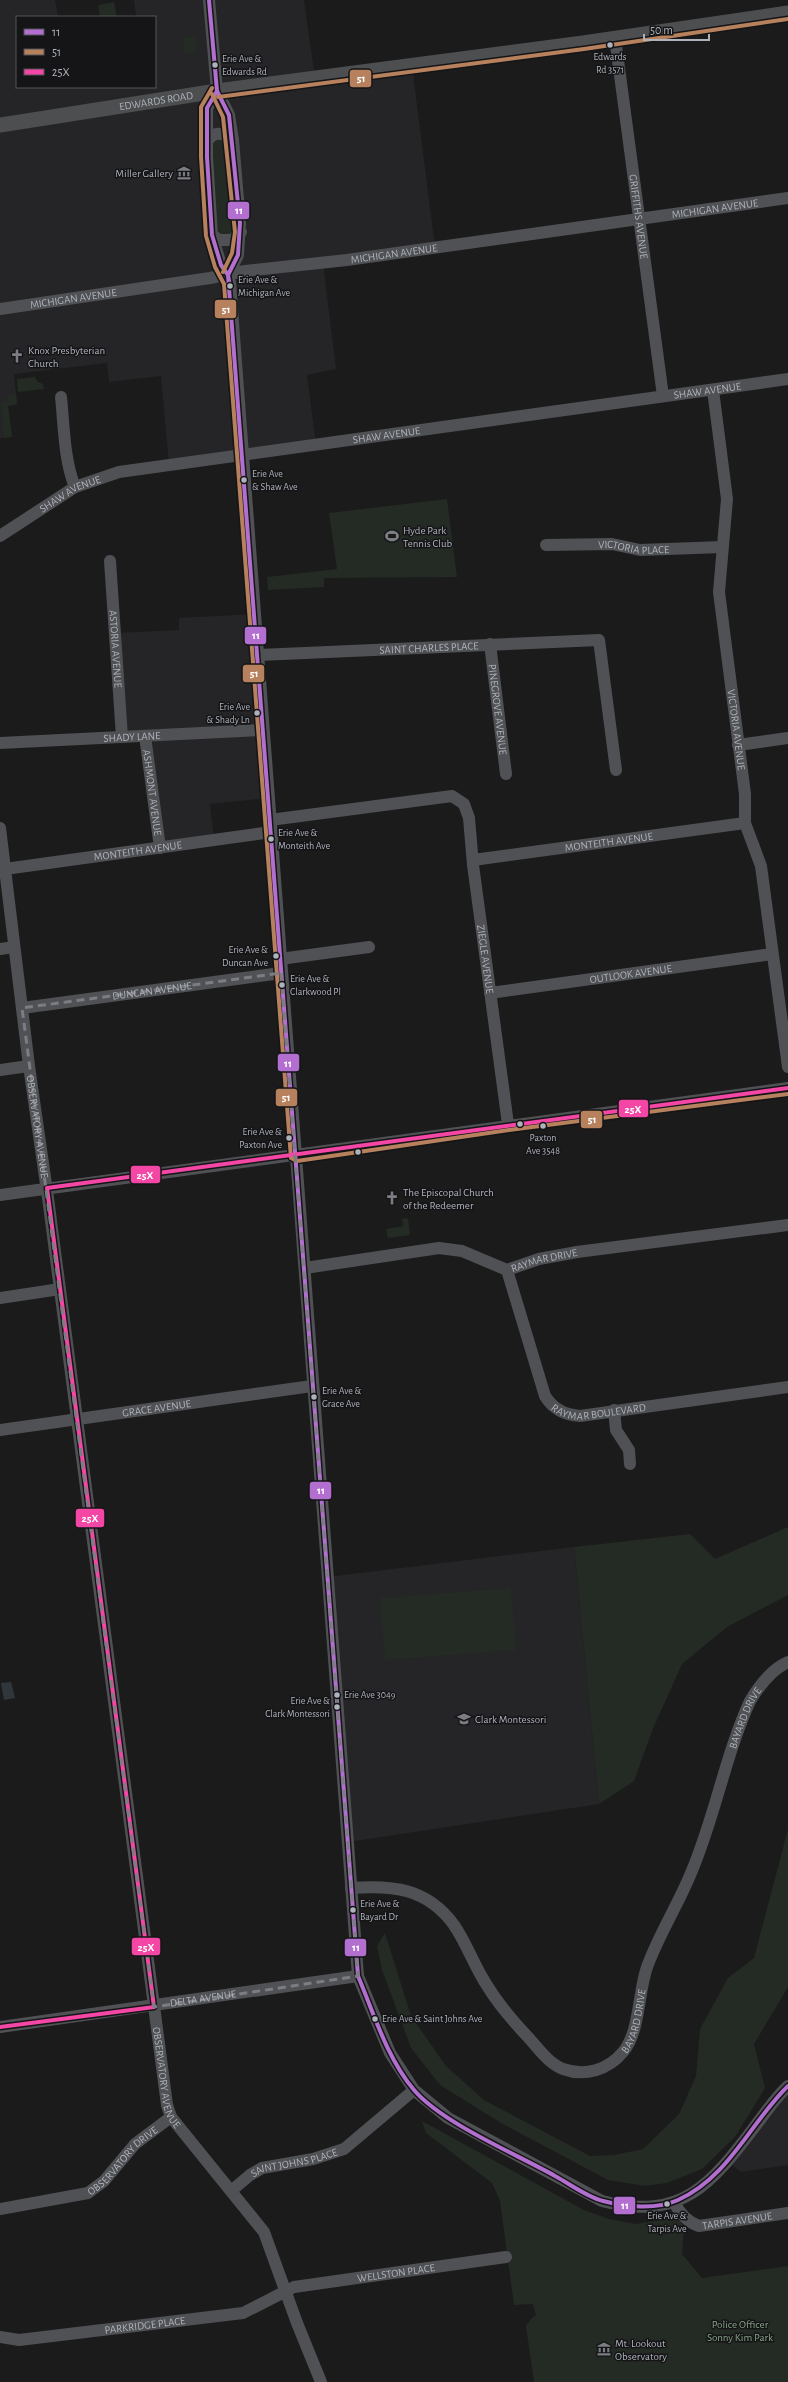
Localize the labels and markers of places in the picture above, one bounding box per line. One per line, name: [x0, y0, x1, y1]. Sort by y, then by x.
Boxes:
marker: Edwards Rd 3571: [605, 40, 615, 50]
place label: Edwards Rd 3571: [594, 52, 627, 75]
place label: Erie Ave & Edwards Rd: [222, 54, 267, 77]
marker: Erie Ave & Edwards Rd: [210, 60, 220, 70]
museum icon: Miller Gallery: [176, 165, 192, 181]
place label: Miller Gallery: [115, 168, 173, 179]
place label: Erie Ave & Michigan Ave: [238, 275, 291, 298]
marker: Erie Ave & Michigan Ave: [225, 281, 235, 291]
place label: Knox Presbyterian Church: [28, 345, 105, 369]
church icon: Knox Presbyterian Church: [9, 348, 25, 364]
place label: Erie Ave & Shaw Ave: [252, 469, 298, 492]
marker: Erie Ave & Shaw Ave: [239, 475, 249, 485]
place label: Hyde Park Tennis Club: [403, 525, 453, 549]
sports icon: Hyde Park Tennis Club: [384, 528, 400, 544]
place label: Erie Ave & Shady Ln: [207, 702, 250, 725]
marker: Erie Ave & Shady Ln: [252, 708, 262, 718]
place label: Erie Ave & Monteith Ave: [278, 828, 330, 851]
marker: Erie Ave & Monteith Ave: [266, 834, 276, 844]
place label: Erie Ave & Duncan Ave: [222, 945, 268, 968]
marker: Erie Ave & Duncan Ave: [271, 951, 281, 961]
place label: Erie Ave & Clarkwood Pl: [290, 974, 341, 997]
marker: Erie Ave & Clarkwood Pl: [277, 980, 287, 990]
unlabelled marker: [515, 1119, 525, 1129]
marker: Paxton Ave 3548: [538, 1121, 548, 1131]
place label: Erie Ave & Paxton Ave: [239, 1127, 282, 1150]
marker: Erie Ave & Paxton Ave: [284, 1133, 294, 1143]
place label: Paxton Ave 3548: [526, 1133, 560, 1156]
unlabelled marker: [353, 1147, 363, 1157]
place label: The Episcopal Church of the Redeemer: [403, 1187, 494, 1211]
church icon: The Episcopal Church of the Redeemer: [384, 1190, 400, 1206]
place label: Erie Ave & Grace Ave: [322, 1386, 362, 1409]
marker: Erie Ave & Grace Ave: [309, 1392, 319, 1402]
marker: Erie Ave 3049: [332, 1690, 342, 1700]
place label: Erie Ave 3049: [344, 1690, 396, 1700]
place label: Erie Ave & Clark Montessori: [265, 1696, 330, 1719]
marker: Erie Ave & Clark Montessori: [332, 1702, 342, 1712]
school or university icon: Clark Montessori: [456, 1711, 472, 1727]
place label: Clark Montessori: [475, 1714, 546, 1725]
place label: Erie Ave & Bayard Dr: [360, 1899, 400, 1922]
marker: Erie Ave & Bayard Dr: [348, 1905, 358, 1915]
marker: Erie Ave & Saint Johns Ave: [370, 2014, 380, 2024]
place label: Erie Ave & Saint Johns Ave: [382, 2014, 483, 2024]
marker: Erie Ave & Tarpis Ave: [662, 2199, 672, 2209]
place label: Erie Ave & Tarpis Ave: [647, 2211, 687, 2234]
place label: Mt. Lookout Observatory: [615, 2338, 667, 2362]
museum icon: Mt. Lookout Observatory: [596, 2341, 612, 2357]

